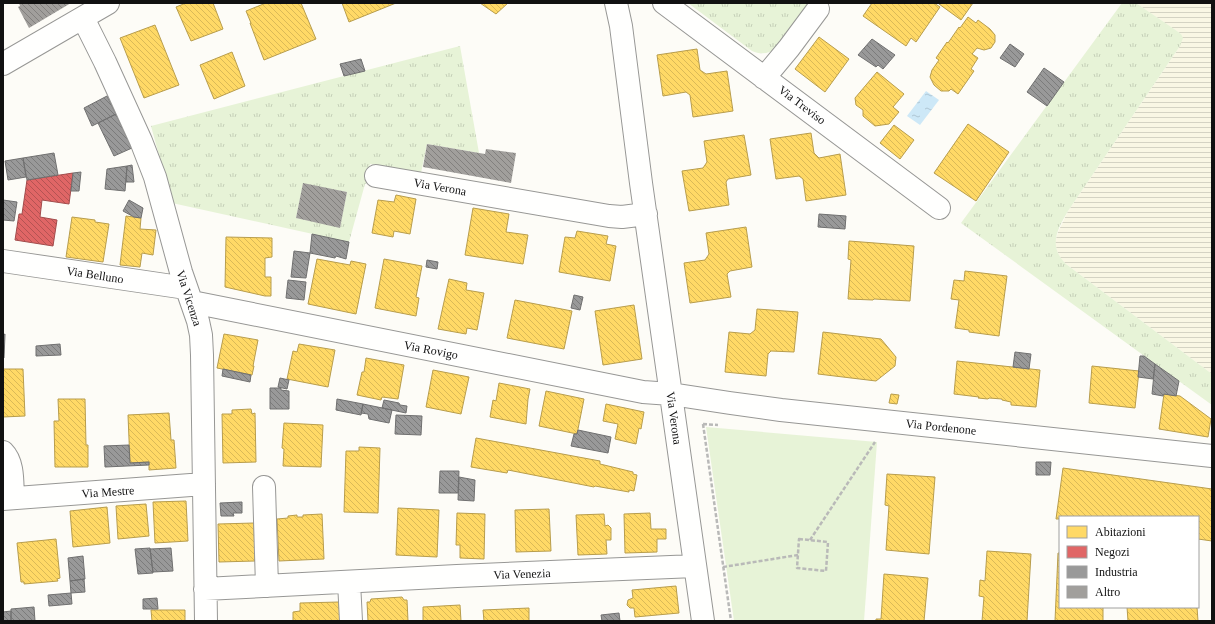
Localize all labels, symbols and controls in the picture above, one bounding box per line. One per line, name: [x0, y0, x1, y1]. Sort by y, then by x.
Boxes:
street label: Via Treviso: [776, 83, 828, 127]
street label: Via Verona: [413, 175, 468, 199]
street label: Via Belluno: [65, 264, 125, 286]
street label: Via Vicenza: [173, 268, 205, 328]
street label: Via Rovigo: [403, 338, 459, 362]
street label: Via Verona: [663, 391, 685, 446]
street label: Via Pordenone: [905, 416, 977, 438]
street label: Via Mestre: [81, 483, 135, 501]
legend: [1059, 516, 1199, 608]
text: Abitazioni: [1095, 525, 1146, 539]
text: Negozi: [1095, 545, 1130, 559]
text: Industria: [1095, 565, 1138, 579]
street label: Via Venezia: [493, 566, 552, 582]
text: Altro: [1095, 585, 1120, 599]

